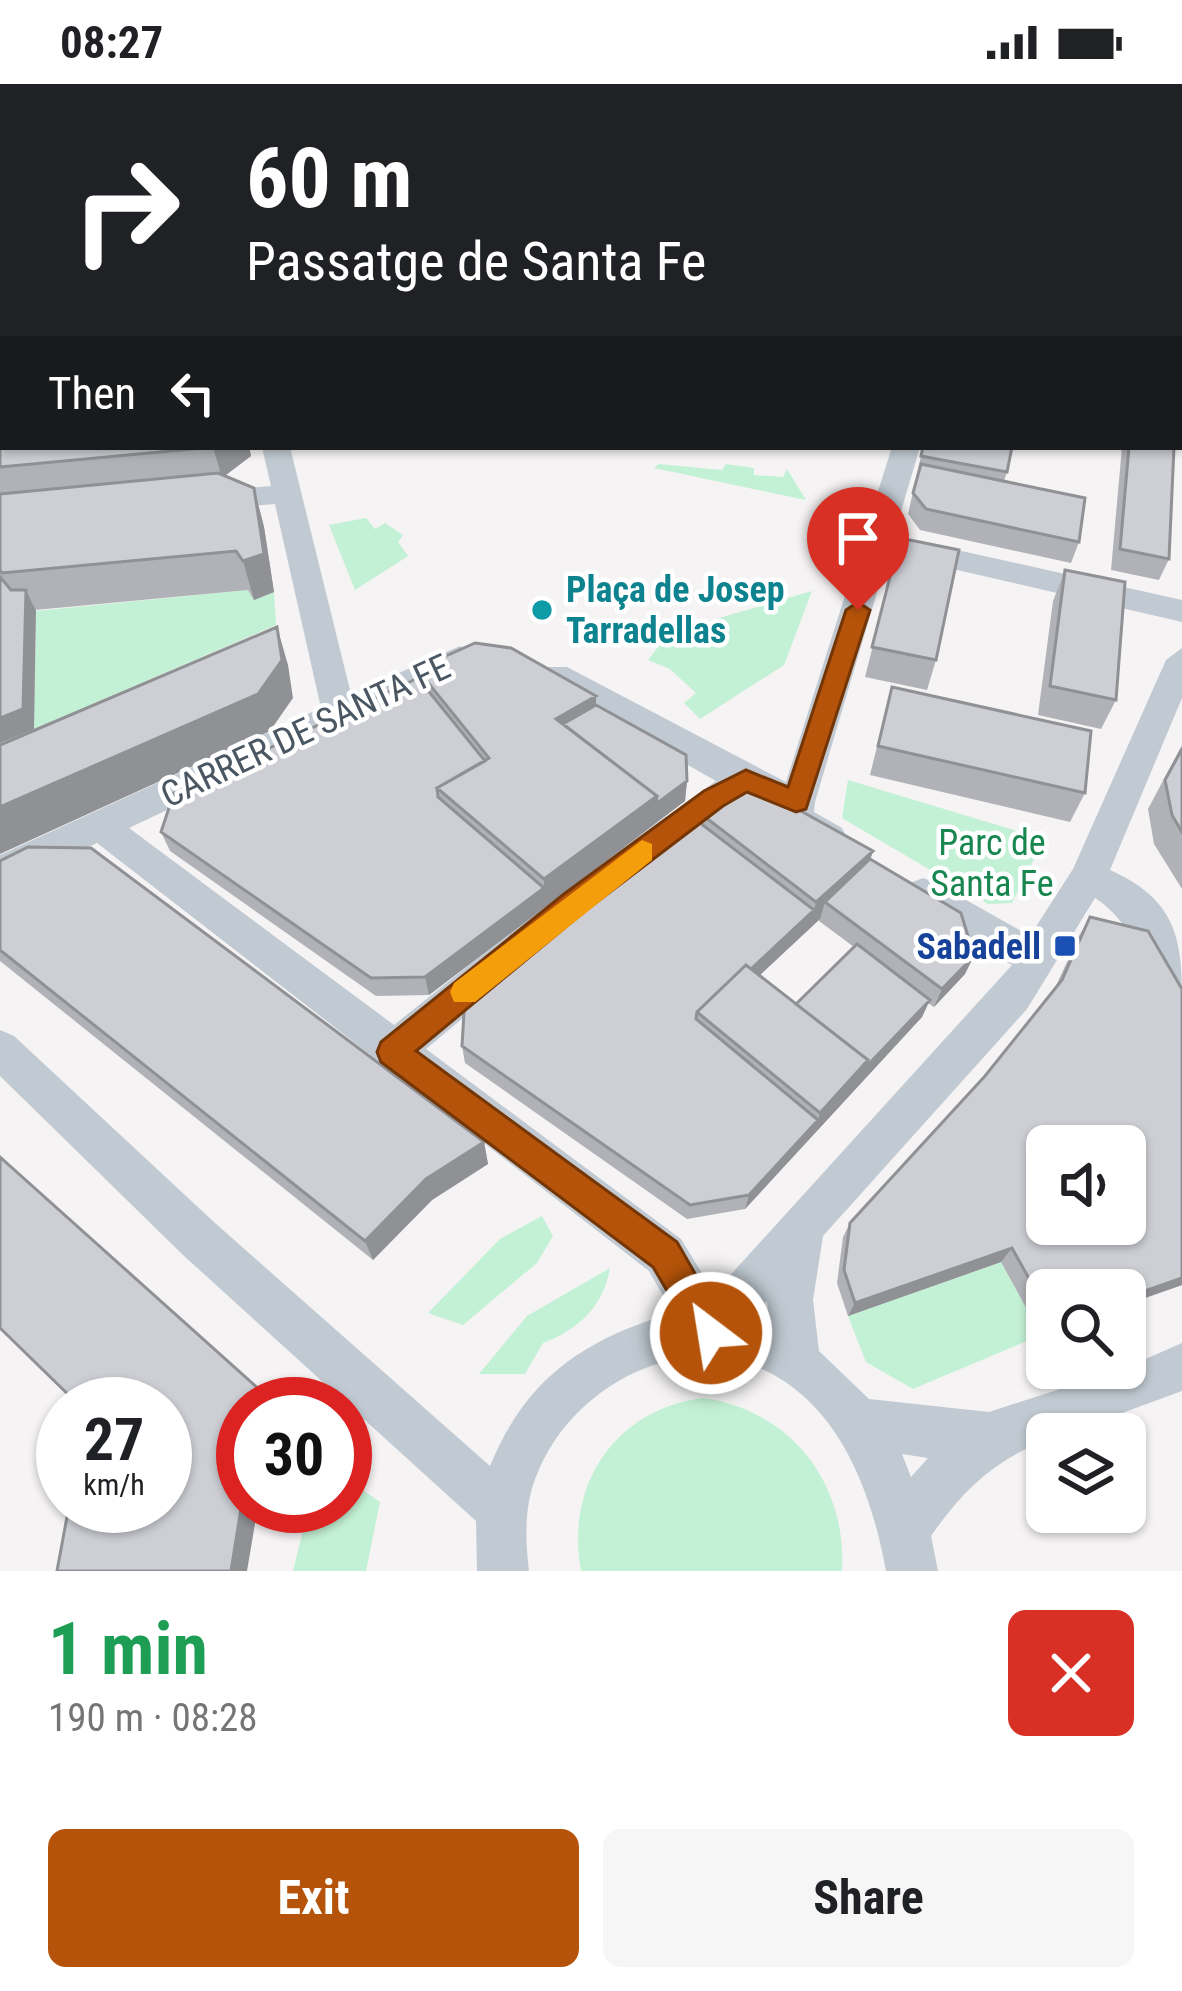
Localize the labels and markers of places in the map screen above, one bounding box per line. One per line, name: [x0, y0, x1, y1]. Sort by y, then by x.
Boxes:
pin: [807, 487, 909, 610]
place label: Plaça de Josep Tarradellas: [566, 569, 785, 652]
marker: Plaça de Josep Tarradellas: [529, 597, 555, 623]
place label: Sabadell: [917, 926, 1041, 968]
marker: Sabadell: [1052, 933, 1078, 959]

